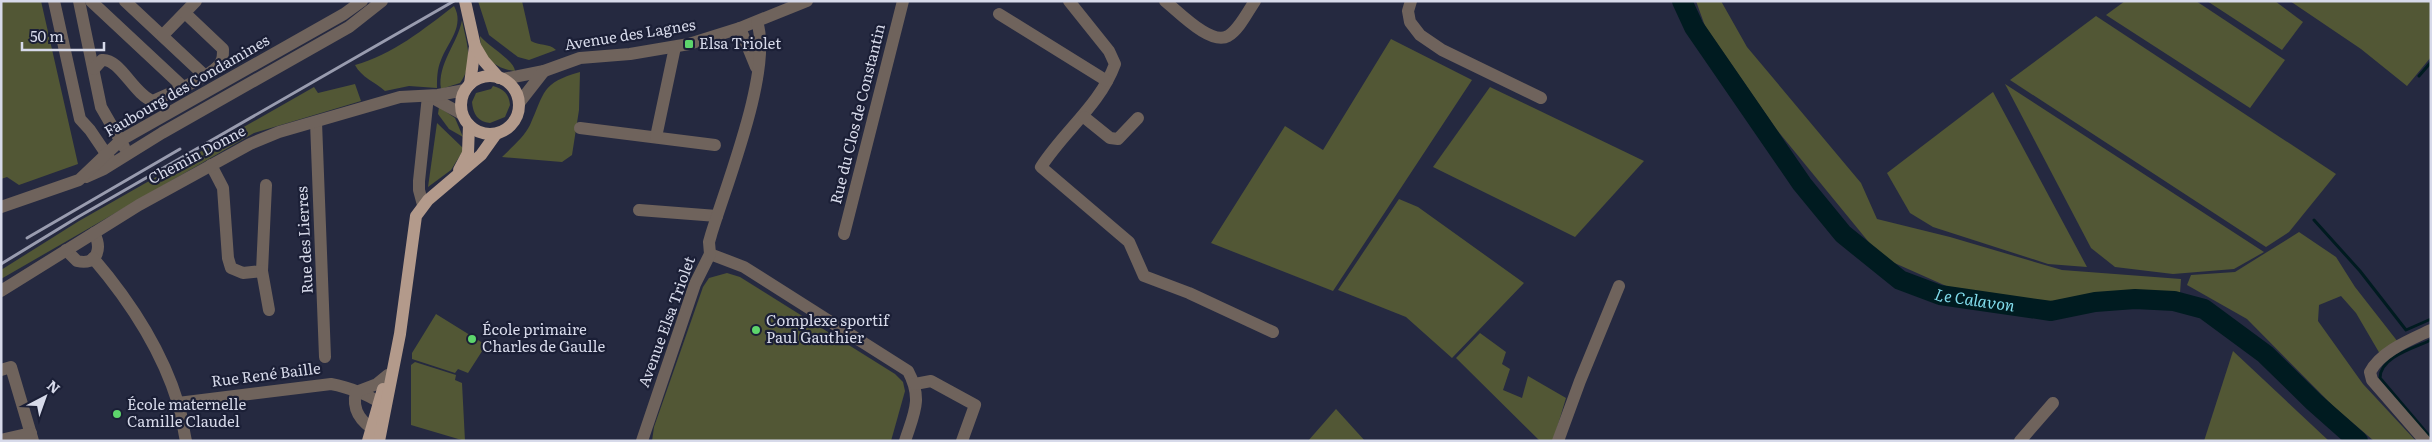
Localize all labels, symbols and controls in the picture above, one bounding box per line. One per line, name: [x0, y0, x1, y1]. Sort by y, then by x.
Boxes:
street label: Avenue des Lagnes: [563, 12, 697, 55]
scale bar: [22, 20, 105, 52]
street label: Rue du Clos de Constantin: [823, 21, 890, 206]
text: 50 m: [30, 24, 64, 47]
street label: Faubourg des Condamines: [99, 28, 273, 142]
place label: Elsa Triolet: [699, 31, 781, 54]
marker: Elsa Triolet: [683, 38, 695, 50]
street label: Chemin Donne: [143, 118, 249, 189]
street label: Rue des Lierres: [289, 186, 318, 294]
street label: Avenue Elsa Triolet: [631, 253, 700, 390]
water label: Le Calavon: [1932, 281, 2017, 317]
place label: Complexe sportif Paul Gauthier: [766, 308, 890, 348]
place label: École primaire Charles de Gaulle: [482, 317, 605, 357]
marker: Complexe sportif Paul Gauthier: [750, 324, 762, 336]
marker: École primaire Charles de Gaulle: [466, 333, 478, 345]
street label: Rue René Baille: [210, 355, 322, 392]
north arrow: [20, 372, 70, 422]
text: N: [43, 375, 65, 398]
place label: École maternelle Camille Claudel: [127, 392, 246, 432]
marker: École maternelle Camille Claudel: [111, 408, 123, 420]

